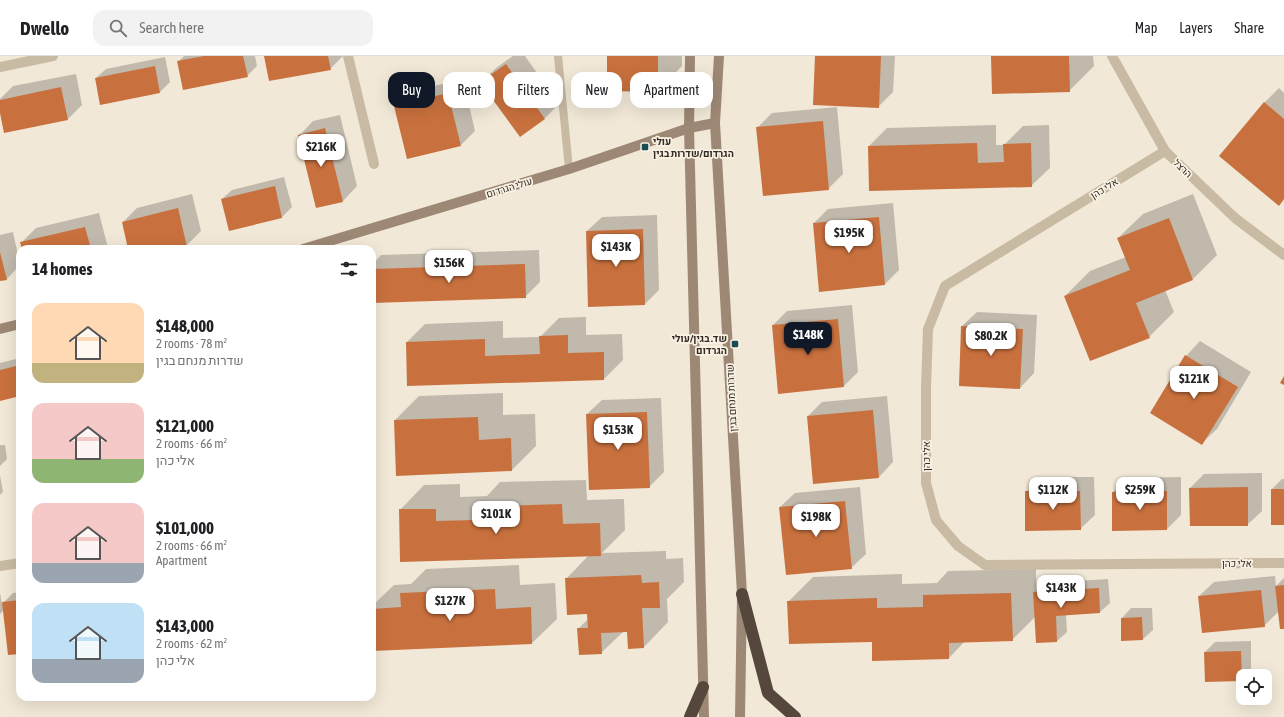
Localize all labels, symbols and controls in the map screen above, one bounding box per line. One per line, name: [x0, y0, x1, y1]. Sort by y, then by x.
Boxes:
search box: [93, 10, 373, 46]
text: Dwello: [20, 17, 69, 39]
icon: search: [107, 17, 129, 39]
text: Search here: [139, 19, 204, 36]
text: Map: [1135, 20, 1157, 36]
text: Layers: [1179, 20, 1212, 36]
text: Share: [1234, 20, 1264, 36]
chip: Buy: [388, 72, 435, 108]
chip: Rent: [443, 72, 495, 108]
chip: Filters: [503, 72, 563, 108]
chip: New: [571, 72, 622, 108]
chip: Apartment: [630, 72, 713, 108]
pin: $216K: [293, 134, 349, 168]
place label: עולי הגרדום/שדרות בגין: [653, 136, 734, 159]
text: $216K: [306, 139, 336, 154]
marker: עולי הגרדום/שדרות בגין: [640, 142, 650, 152]
street label: הרצל: [1171, 157, 1194, 180]
street label: עולי הגרדום: [485, 175, 533, 200]
street label: אלי כהן: [1089, 176, 1120, 201]
pin: $195K: [821, 220, 877, 254]
text: $195K: [834, 225, 864, 240]
pin: $143K: [588, 234, 644, 268]
text: $143K: [601, 239, 631, 254]
pin: $156K: [421, 250, 477, 284]
text: $156K: [434, 255, 464, 270]
icon: filters: [338, 258, 360, 280]
text: 14 homes: [32, 259, 93, 279]
text: $148,000: [156, 316, 214, 336]
icon: home: [64, 319, 112, 367]
pin: $148K: [780, 322, 836, 356]
pin: $80.2K: [958, 323, 1024, 357]
text: $148K: [793, 327, 823, 342]
text: $80.2K: [975, 328, 1007, 343]
place label: שד. בגין/עולי הגרדום: [672, 333, 727, 356]
text: 2 rooms · 78 m²: [156, 336, 227, 351]
marker: שד. בגין/עולי הגרדום: [730, 339, 740, 349]
text: שדרות מנחם בגין: [156, 353, 244, 368]
street label: שדרות מנחם בגין: [724, 364, 739, 432]
pin: $121K: [1166, 366, 1222, 400]
text: $121K: [1179, 371, 1209, 386]
text: $121,000: [156, 416, 214, 436]
pin: $153K: [590, 417, 646, 451]
icon: home: [64, 419, 112, 467]
text: $153K: [603, 422, 633, 437]
text: 2 rooms · 66 m²: [156, 436, 227, 451]
street label: אלי כהן: [921, 441, 932, 471]
text: אלי כהן: [156, 453, 195, 468]
pin: $112K: [1025, 477, 1081, 511]
pin: $259K: [1112, 477, 1168, 511]
text: $112K: [1038, 482, 1068, 497]
text: $259K: [1125, 482, 1155, 497]
pin: $101K: [468, 501, 524, 535]
pin: $198K: [788, 504, 844, 538]
text: $101K: [481, 506, 511, 521]
text: $198K: [801, 509, 831, 524]
text: $101,000: [156, 518, 214, 538]
icon: home: [64, 519, 112, 567]
text: 2 rooms · 66 m²: [156, 538, 227, 553]
text: Apartment: [156, 553, 207, 568]
street label: אלי כהן: [1222, 558, 1252, 569]
pin: $143K: [1033, 575, 1089, 609]
text: $143K: [1046, 580, 1076, 595]
pin: $127K: [422, 588, 478, 622]
text: $127K: [435, 593, 465, 608]
text: $143,000: [156, 616, 214, 636]
icon: home: [64, 619, 112, 667]
text: 2 rooms · 62 m²: [156, 636, 227, 651]
text: אלי כהן: [156, 653, 195, 668]
map controls: [1236, 669, 1272, 705]
button: locate: [1236, 669, 1272, 705]

